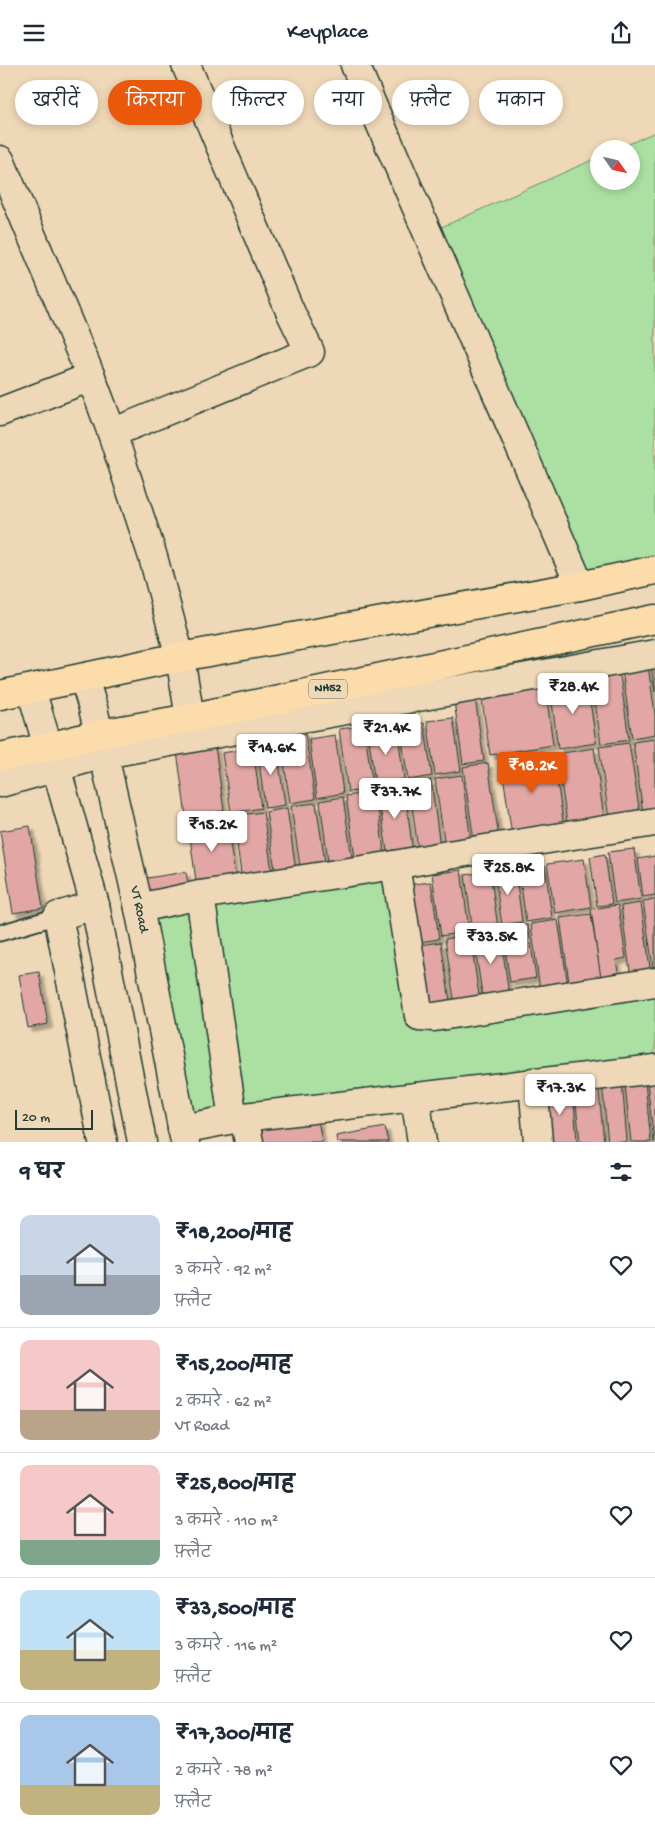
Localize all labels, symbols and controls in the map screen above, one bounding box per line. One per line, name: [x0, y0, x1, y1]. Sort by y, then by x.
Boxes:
icon: menu: [20, 19, 48, 47]
icon: share: [607, 19, 635, 47]
text: Keyplace: [287, 20, 368, 46]
chip: खरीदें: [15, 80, 98, 125]
chip: किराया: [108, 80, 202, 125]
chip: फ़िल्टर: [212, 80, 304, 125]
chip: नया: [314, 80, 382, 125]
chip: फ़्लैट: [392, 80, 469, 125]
chip: मकान: [479, 80, 563, 125]
north arrow: [590, 140, 640, 190]
map controls: [590, 140, 640, 190]
pin: ₹28.4K: [532, 673, 614, 715]
road number: NH52: [309, 679, 347, 699]
text: ₹28.4K: [549, 679, 598, 698]
pin: ₹21.4K: [345, 713, 427, 756]
text: ₹21.4K: [363, 720, 409, 739]
pin: ₹14.6K: [230, 733, 312, 776]
text: ₹14.6K: [248, 740, 294, 759]
pin: ₹18.2K: [491, 751, 573, 794]
text: ₹18.2K: [508, 758, 556, 777]
pin: ₹37.7K: [354, 777, 436, 820]
text: ₹37.7K: [370, 784, 420, 803]
pin: ₹15.2K: [171, 811, 253, 853]
text: ₹15.2K: [188, 817, 236, 836]
pin: ₹25.8K: [467, 853, 549, 896]
text: ₹25.8K: [483, 860, 533, 879]
street label: VT Road: [126, 884, 153, 936]
pin: ₹33.5K: [450, 923, 532, 965]
text: ₹33.5K: [466, 929, 516, 948]
pin: ₹17.3K: [519, 1073, 601, 1116]
text: ₹17.3K: [536, 1080, 584, 1099]
scale bar: [15, 1107, 92, 1130]
text: 20 m: [22, 1110, 50, 1127]
icon: filters: [607, 1158, 635, 1186]
text: 9 घर: [20, 1162, 63, 1187]
text: ₹18,200/माह: [175, 1222, 292, 1247]
icon: home: [60, 1235, 120, 1295]
icon: heart: [607, 1251, 635, 1279]
text: 3 कमरे · 92 m²: [175, 1262, 272, 1281]
text: फ़्लैट: [175, 1294, 211, 1313]
text: ₹15,200/माह: [175, 1354, 292, 1379]
icon: home: [60, 1360, 120, 1420]
icon: heart: [607, 1376, 635, 1404]
text: 2 कमरे · 62 m²: [175, 1394, 272, 1413]
text: VT Road: [175, 1418, 229, 1437]
text: ₹25,800/माह: [175, 1473, 295, 1498]
icon: home: [60, 1485, 120, 1545]
icon: heart: [607, 1501, 635, 1529]
text: 3 कमरे · 110 m²: [175, 1513, 278, 1532]
text: फ़्लैट: [175, 1545, 211, 1564]
text: ₹33,500/माह: [175, 1598, 295, 1623]
icon: home: [60, 1610, 120, 1670]
icon: heart: [607, 1626, 635, 1654]
text: 3 कमरे · 116 m²: [175, 1638, 277, 1657]
text: फ़्लैट: [175, 1670, 211, 1689]
text: ₹17,300/माह: [175, 1723, 292, 1748]
icon: home: [60, 1735, 120, 1795]
icon: heart: [607, 1751, 635, 1779]
text: 2 कमरे · 78 m²: [175, 1763, 273, 1782]
text: फ़्लैट: [175, 1795, 211, 1814]

